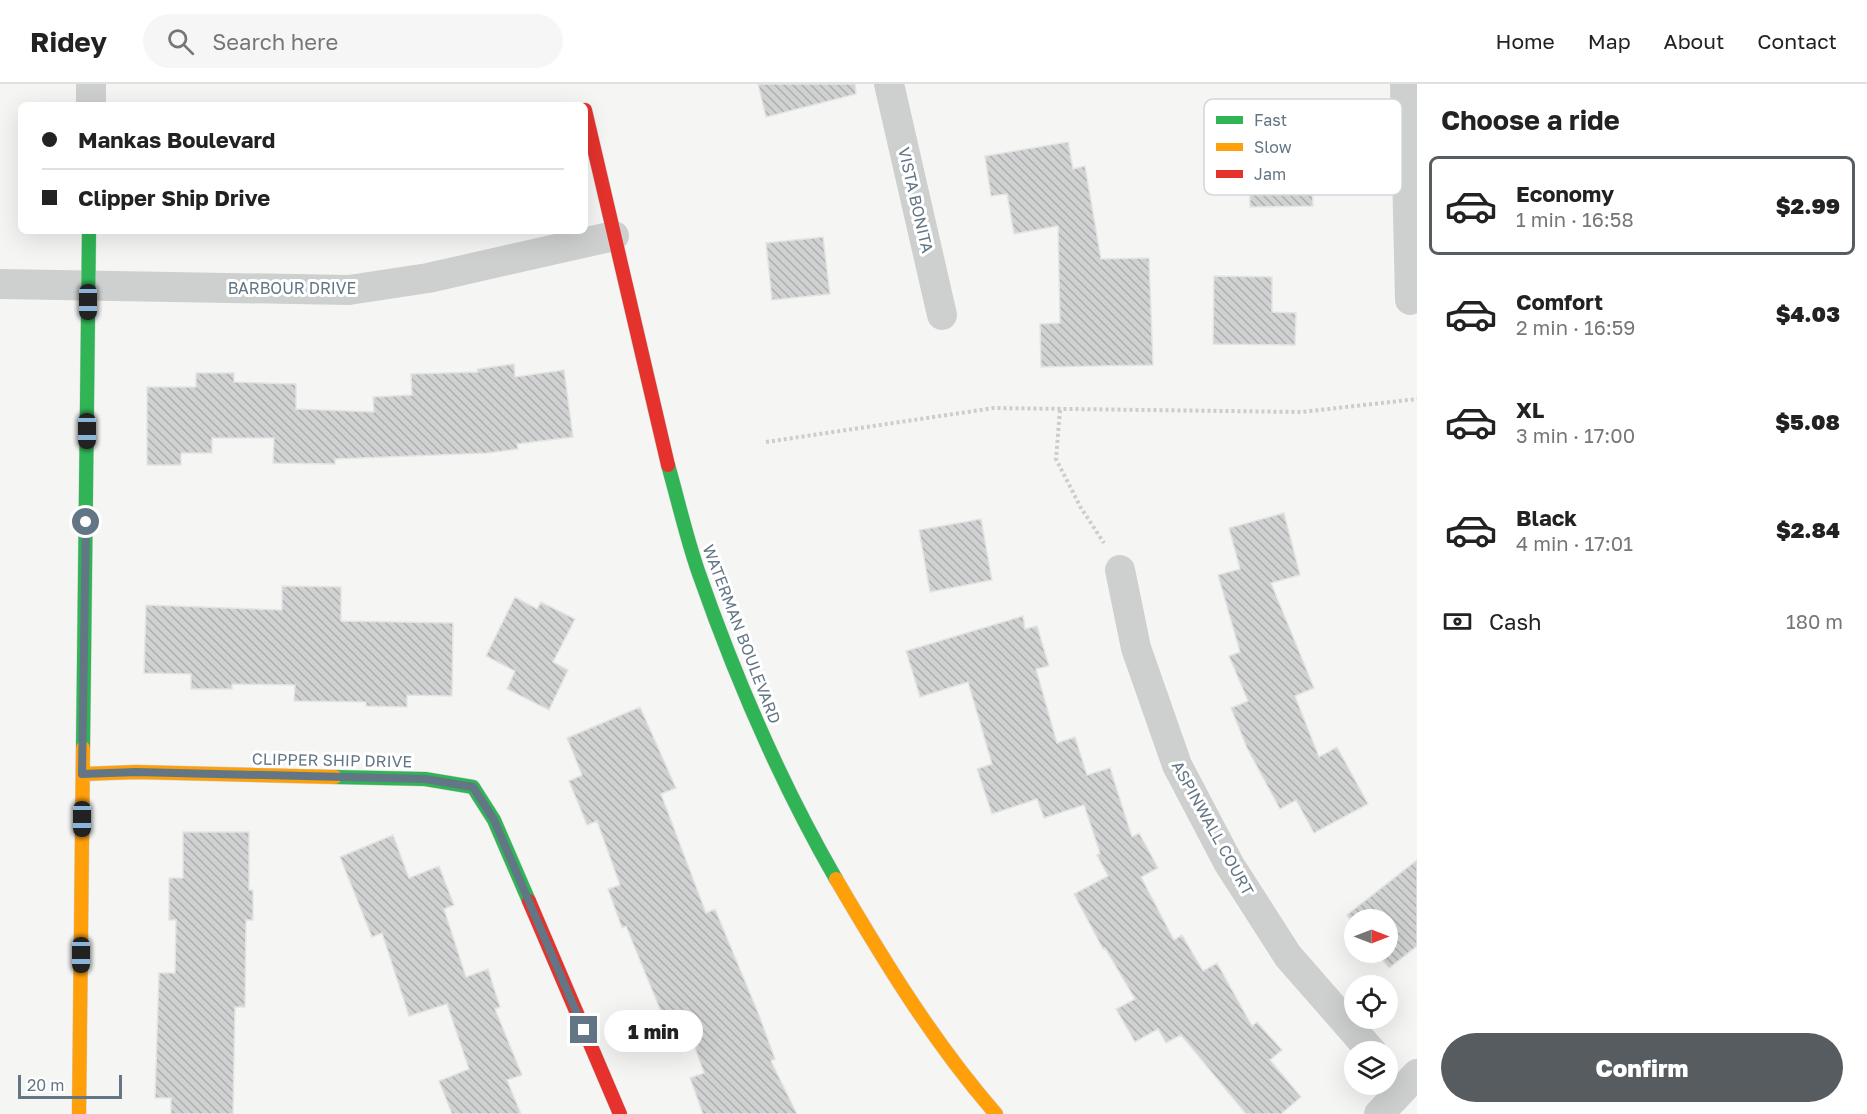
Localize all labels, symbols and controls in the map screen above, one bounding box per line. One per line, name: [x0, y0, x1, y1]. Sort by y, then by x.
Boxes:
search box: [143, 14, 563, 68]
text: Ridey: [30, 25, 107, 58]
icon: search: [164, 25, 197, 58]
text: Search here: [212, 28, 338, 55]
text: Home: [1495, 28, 1555, 54]
text: Map: [1588, 28, 1631, 54]
text: About: [1664, 28, 1724, 54]
text: Contact: [1757, 28, 1837, 54]
legend: [1204, 99, 1402, 195]
text: Choose a ride: [1441, 104, 1620, 136]
text: Fast: [1254, 110, 1287, 130]
text: Mankas Boulevard: [78, 126, 275, 153]
text: Slow: [1254, 137, 1292, 157]
street label: VISTA BONITA: [894, 145, 938, 255]
text: Jam: [1254, 164, 1286, 184]
icon: car: [1444, 179, 1498, 233]
text: Economy: [1516, 180, 1614, 207]
text: Clipper Ship Drive: [78, 184, 270, 211]
text: $2.99: [1776, 192, 1840, 219]
text: 1 min · 16:58: [1516, 207, 1634, 231]
street label: BARBOUR DRIVE: [228, 278, 356, 298]
car: [79, 284, 97, 320]
icon: car: [1444, 287, 1498, 341]
text: Comfort: [1516, 288, 1603, 315]
text: $4.03: [1776, 300, 1840, 327]
text: 2 min · 16:59: [1516, 315, 1635, 339]
icon: car: [1444, 395, 1498, 449]
text: XL: [1516, 396, 1544, 423]
text: $5.08: [1775, 408, 1840, 435]
car: [78, 413, 96, 449]
text: 3 min · 17:00: [1516, 423, 1635, 447]
icon: car: [1444, 503, 1498, 557]
text: Black: [1516, 504, 1577, 531]
route start: [72, 508, 99, 535]
text: $2.84: [1776, 516, 1840, 543]
text: 4 min · 17:01: [1516, 531, 1633, 555]
street label: WATERMAN BOULEVARD: [699, 542, 785, 726]
icon: cash: [1441, 605, 1474, 638]
text: Cash: [1489, 608, 1542, 635]
text: 180 m: [1786, 609, 1843, 633]
street label: CLIPPER SHIP DRIVE: [252, 749, 412, 771]
street label: ASPINWALL COURT: [1168, 757, 1258, 899]
car: [73, 801, 91, 837]
north arrow: [1344, 909, 1398, 963]
map controls: [1344, 909, 1398, 1095]
car: [72, 937, 90, 973]
button: locate: [1344, 975, 1398, 1029]
callout: 1 min: [605, 1009, 704, 1051]
route end: [570, 1016, 597, 1043]
text: 1 min: [628, 1019, 679, 1043]
button: Confirm: [1441, 1033, 1843, 1102]
button: layers: [1344, 1041, 1398, 1095]
scale bar: [18, 1072, 122, 1100]
text: 20 m: [27, 1075, 64, 1095]

